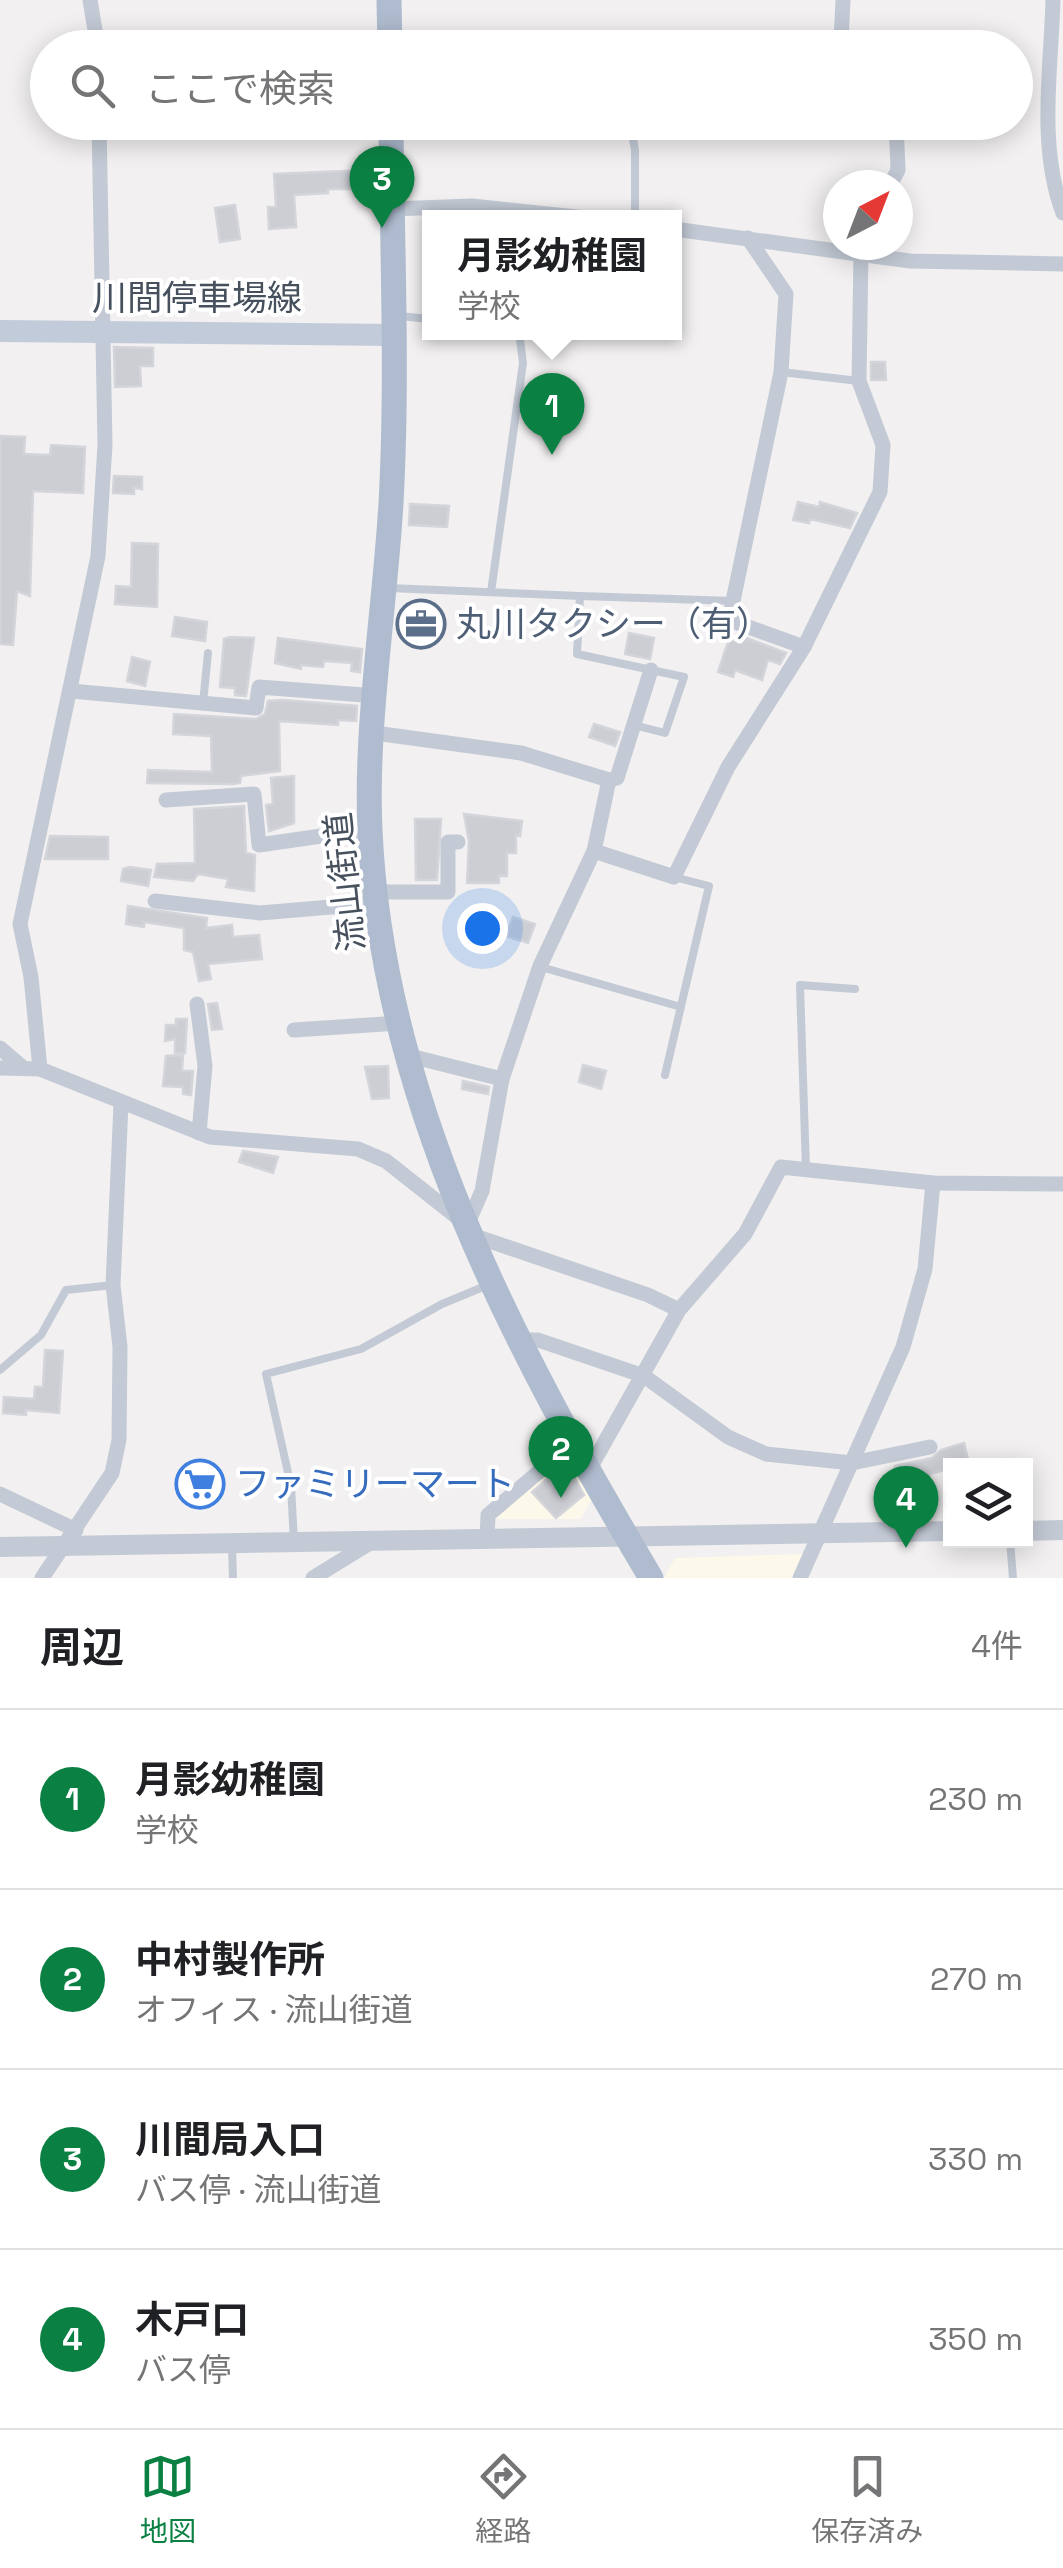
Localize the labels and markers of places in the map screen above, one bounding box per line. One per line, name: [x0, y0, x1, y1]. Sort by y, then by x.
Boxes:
pin: 3: [350, 146, 414, 228]
pin: 1: [520, 372, 584, 455]
office icon: 丸川タクシー（有）: [395, 598, 447, 650]
place label: 丸川タクシー（有）: [456, 602, 771, 646]
pin: 2: [528, 1416, 594, 1498]
supermarket icon: ファミリーマート: [174, 1458, 226, 1510]
place label: ファミリーマート: [235, 1462, 515, 1506]
pin: 4: [874, 1466, 938, 1548]

